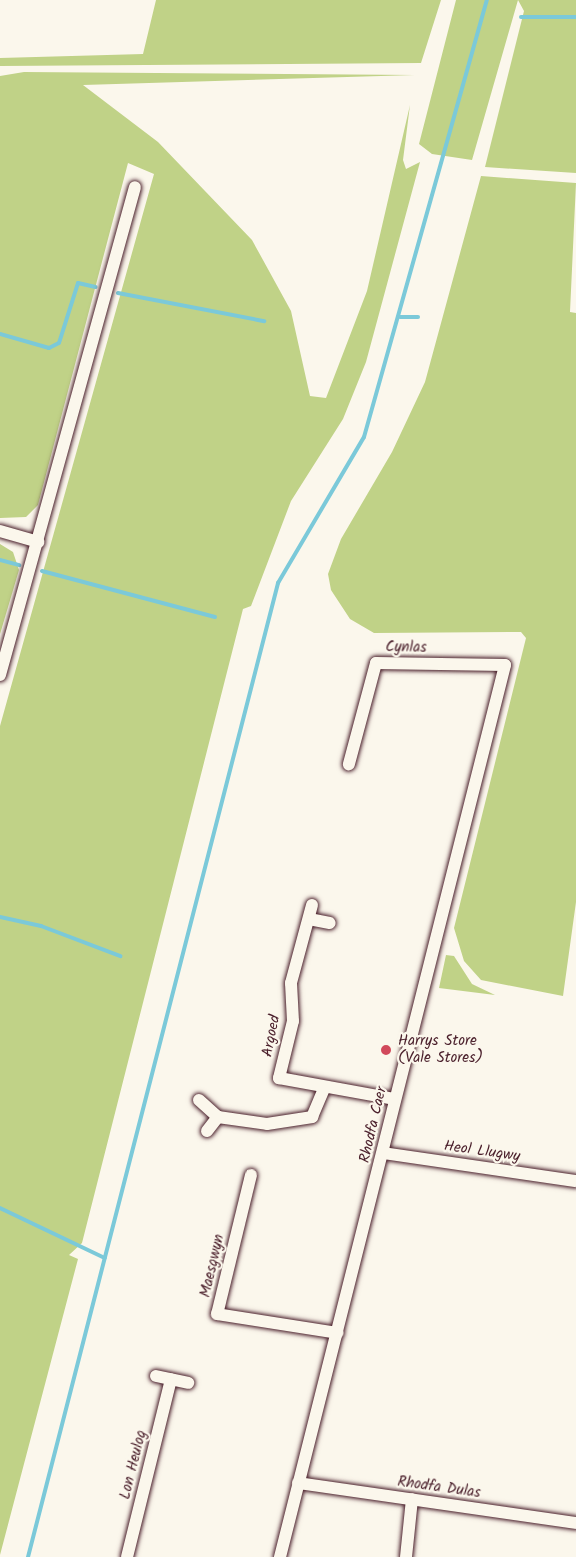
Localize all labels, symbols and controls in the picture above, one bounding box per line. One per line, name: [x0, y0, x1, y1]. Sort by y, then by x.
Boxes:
street label: Cynlas: [385, 639, 427, 657]
street label: Argoed: [259, 1014, 285, 1058]
place label: Harrys Store (Vale Stores): [398, 1032, 483, 1067]
marker: Harrys Store (Vale Stores): [379, 1043, 393, 1057]
street label: Rhodfa Caer: [357, 1085, 391, 1165]
street label: Heol Llugwy: [443, 1138, 521, 1166]
street label: Maesgwyn: [197, 1233, 229, 1299]
street label: Lon Heulog: [117, 1429, 151, 1501]
street label: Rhodfa Dulas: [396, 1473, 482, 1503]

